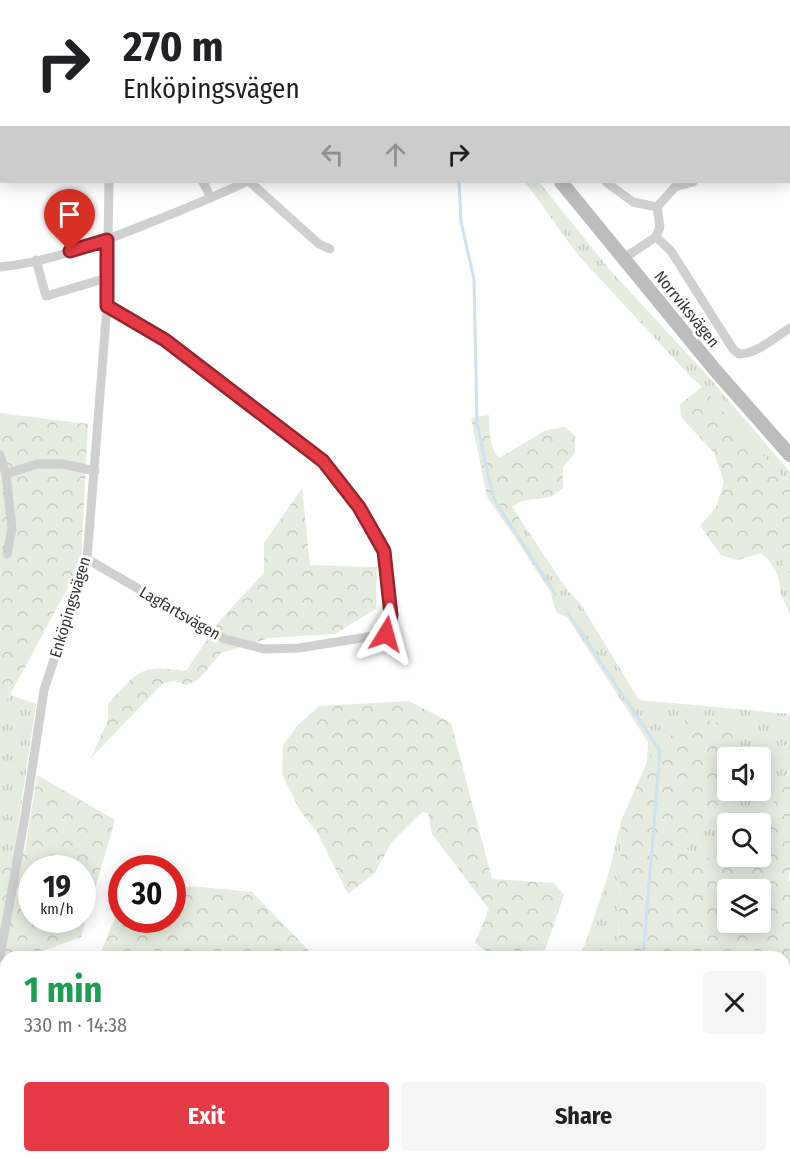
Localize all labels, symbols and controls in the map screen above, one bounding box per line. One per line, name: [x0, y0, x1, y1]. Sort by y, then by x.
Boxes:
text: 270 m: [123, 22, 223, 72]
icon: right: [24, 24, 102, 102]
text: Enköpingsvägen: [123, 73, 300, 105]
icon: left: [316, 138, 349, 171]
icon: ahead: [379, 138, 412, 171]
icon: right: [442, 138, 475, 171]
pin: [44, 189, 95, 251]
icon: arrive: [53, 198, 86, 231]
street label: Norrviksvägen: [650, 267, 724, 351]
street label: Enköpingsvägen: [46, 554, 94, 660]
street label: Lagfartsvägen: [136, 582, 224, 644]
position arrow: [354, 602, 418, 666]
map controls: [717, 747, 771, 933]
button: sound: [717, 747, 771, 801]
button: search: [717, 813, 771, 867]
speed limit sign: 30: [108, 855, 186, 933]
text: 19: [43, 869, 71, 905]
button: layers: [717, 879, 771, 933]
text: km/h: [40, 900, 74, 918]
text: 1 min: [24, 968, 102, 1012]
button: close: [703, 971, 766, 1034]
text: 330 m · 14:38: [24, 1013, 127, 1037]
button: Exit: [24, 1082, 389, 1151]
button: Share: [401, 1082, 766, 1151]

